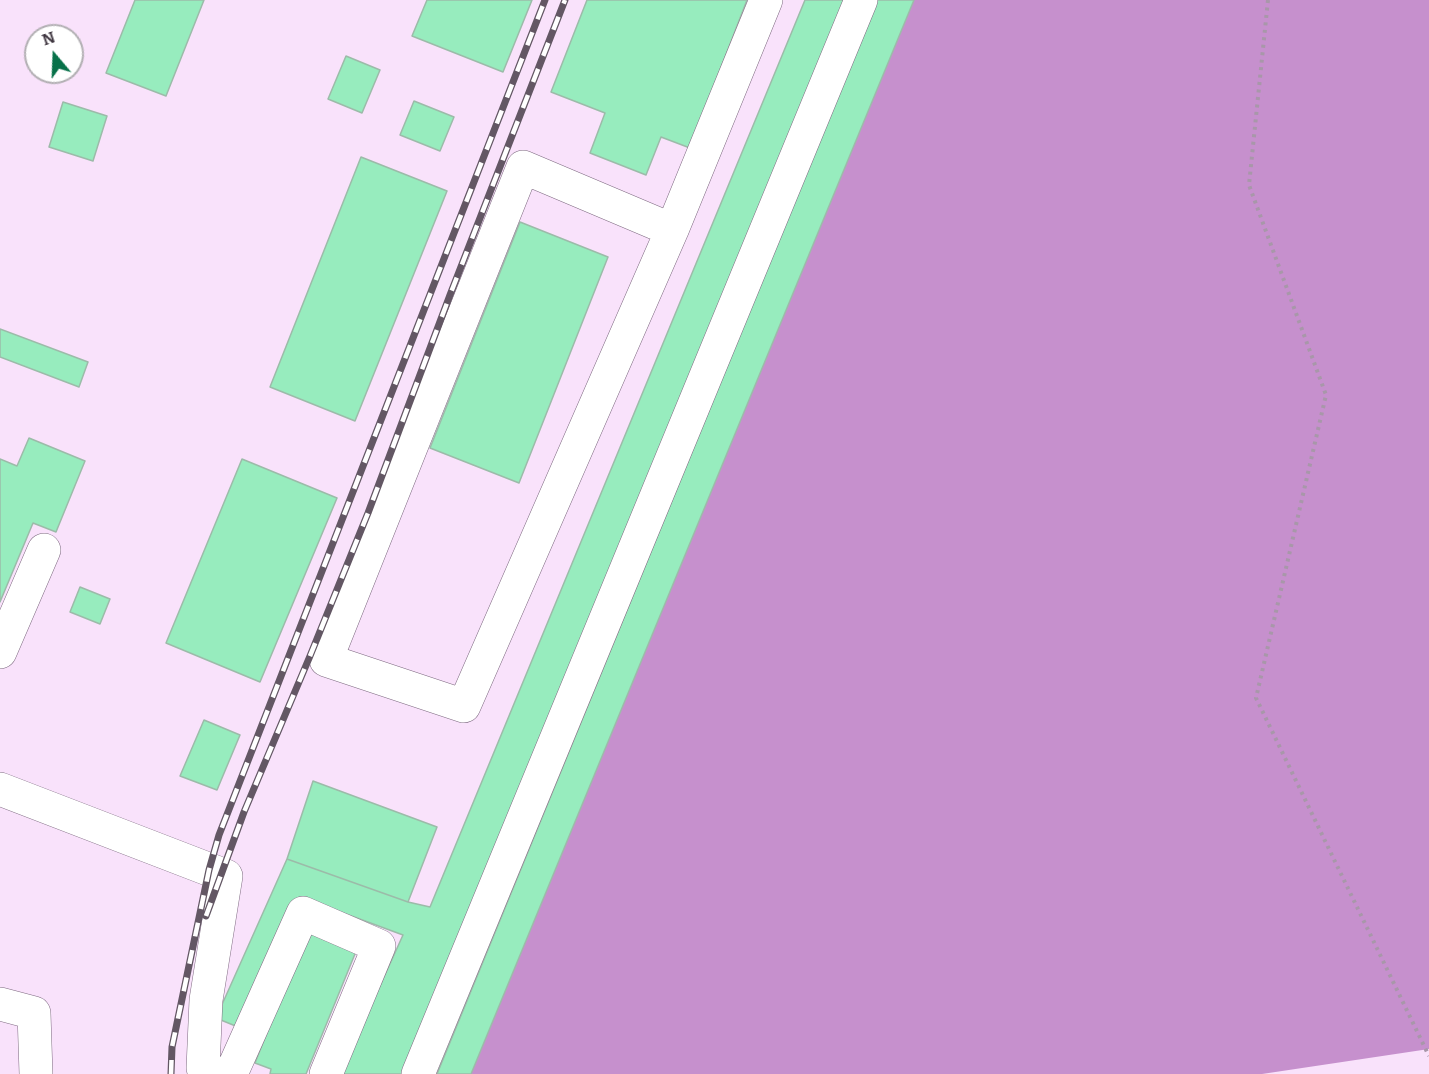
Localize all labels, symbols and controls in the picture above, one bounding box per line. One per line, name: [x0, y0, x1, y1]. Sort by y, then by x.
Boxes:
north arrow: [24, 24, 84, 84]
text: N: [40, 27, 58, 49]

